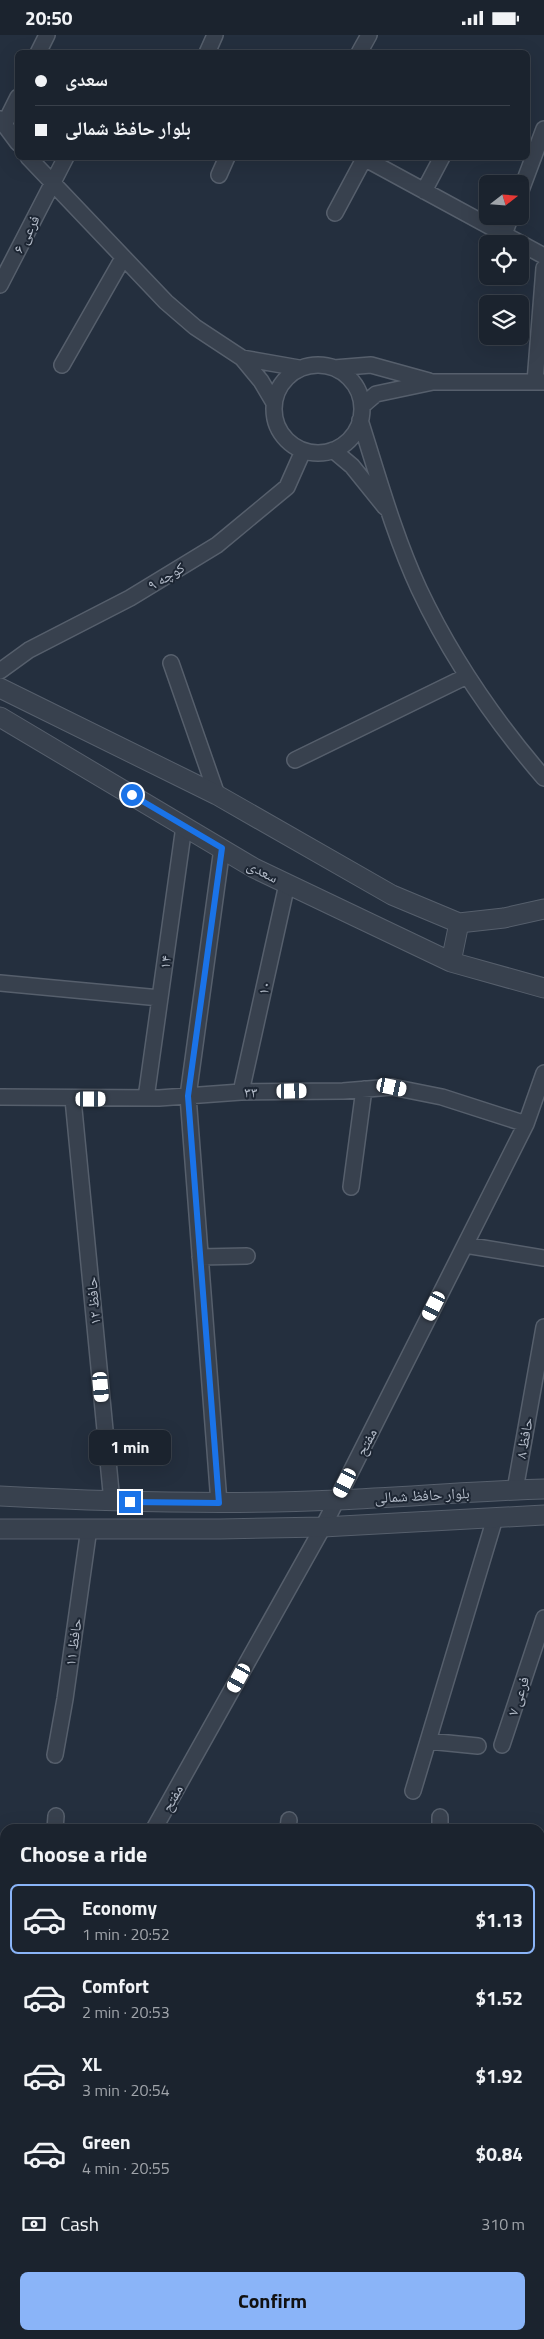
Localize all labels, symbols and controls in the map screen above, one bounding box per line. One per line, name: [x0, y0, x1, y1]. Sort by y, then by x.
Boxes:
text: 20:50: [25, 3, 72, 32]
text: سعدی: [65, 64, 108, 93]
text: بلوار حافظ شمالی: [65, 113, 191, 142]
north arrow: [479, 175, 529, 225]
map controls: [479, 175, 529, 345]
street label: فرعی ۶: [7, 211, 45, 257]
button: locate: [479, 235, 529, 285]
button: layers: [479, 295, 529, 345]
street label: کوچه ۹: [143, 556, 189, 596]
route start: [121, 784, 143, 806]
street label: سعدی: [243, 853, 283, 889]
street label: ۱۴: [153, 953, 177, 970]
street label: ۱۰: [251, 979, 277, 997]
car: [375, 1077, 408, 1097]
street label: ۳۳: [244, 1080, 258, 1104]
car: [276, 1083, 307, 1099]
car: [76, 1092, 106, 1107]
street label: حافظ ۱۲: [79, 1276, 107, 1326]
car: [420, 1289, 447, 1323]
car: [92, 1371, 109, 1403]
street label: حافظ ۸: [509, 1415, 539, 1460]
street label: مفتح: [349, 1424, 383, 1460]
callout: 1 min: [89, 1429, 171, 1465]
text: 1 min: [111, 1435, 149, 1459]
car: [331, 1466, 358, 1500]
street label: بلوار حافظ شمالی: [374, 1481, 470, 1509]
route end: [119, 1491, 141, 1513]
street label: حافظ ۱۱: [58, 1616, 88, 1667]
car: [225, 1661, 252, 1695]
street label: فرعی ۷: [501, 1673, 535, 1719]
street label: مفتح: [155, 1780, 189, 1816]
text: Choose a ride: [20, 1837, 147, 1871]
text: Economy: [82, 1893, 157, 1922]
icon: car: [22, 1897, 67, 1942]
text: $1.13: [476, 1905, 523, 1934]
text: 1 min · 20:52: [82, 1922, 170, 1946]
text: Comfort: [82, 1971, 149, 2000]
icon: car: [22, 1975, 67, 2020]
text: $1.52: [476, 1983, 523, 2012]
text: 2 min · 20:53: [82, 2000, 170, 2024]
text: XL: [82, 2049, 102, 2078]
icon: car: [22, 2053, 67, 2098]
text: $1.92: [476, 2061, 523, 2090]
text: 3 min · 20:54: [82, 2078, 170, 2102]
text: Green: [82, 2127, 131, 2156]
icon: car: [22, 2131, 67, 2176]
text: $0.84: [476, 2139, 523, 2168]
text: 4 min · 20:55: [82, 2156, 170, 2180]
text: Cash: [60, 2209, 99, 2238]
icon: cash: [20, 2210, 48, 2238]
text: 310 m: [481, 2212, 525, 2236]
button: Confirm: [20, 2272, 525, 2330]

